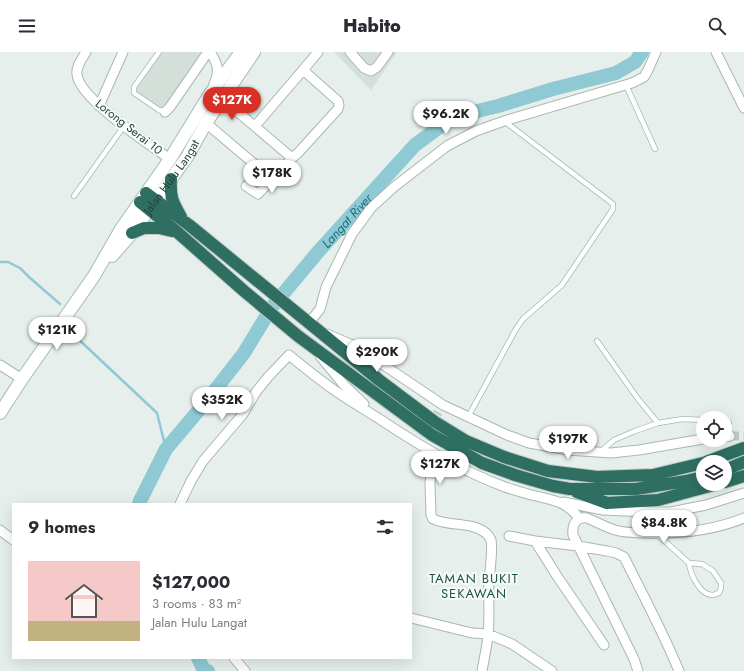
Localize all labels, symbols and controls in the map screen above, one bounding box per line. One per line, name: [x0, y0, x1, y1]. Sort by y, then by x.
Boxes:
text: Habito: [343, 13, 401, 39]
icon: menu: [16, 15, 38, 37]
icon: search: [706, 15, 728, 37]
pin: $127K: [204, 87, 260, 121]
text: $127K: [212, 90, 252, 109]
street label: Lorong Serai 10: [91, 95, 167, 159]
pin: $96.2K: [413, 101, 479, 135]
text: $96.2K: [422, 104, 470, 123]
street label: Jalan Hulu Langat: [138, 136, 204, 220]
pin: $178K: [244, 160, 300, 194]
text: $178K: [252, 163, 292, 182]
water label: Langat River: [317, 189, 377, 252]
pin: $121K: [29, 317, 85, 351]
text: $121K: [38, 320, 76, 339]
pin: $290K: [349, 339, 405, 373]
text: $290K: [355, 342, 399, 361]
pin: $352K: [194, 387, 250, 421]
text: $352K: [201, 390, 243, 409]
map controls: [696, 411, 732, 491]
button: locate: [696, 411, 732, 447]
pin: $197K: [540, 426, 596, 460]
text: $197K: [548, 429, 588, 448]
pin: $127K: [412, 451, 468, 485]
text: $127K: [420, 454, 460, 473]
button: layers: [696, 455, 732, 491]
pin: $84.8K: [631, 510, 697, 544]
text: $84.8K: [641, 513, 687, 532]
text: 9 homes: [28, 515, 96, 539]
icon: filters: [374, 516, 396, 538]
district label: TAMAN BUKIT SEKAWAN: [429, 569, 519, 603]
text: $127,000: [152, 570, 230, 594]
icon: home: [60, 577, 108, 625]
text: 3 rooms · 83 m²: [152, 594, 241, 613]
text: Jalan Hulu Langat: [152, 613, 247, 632]

